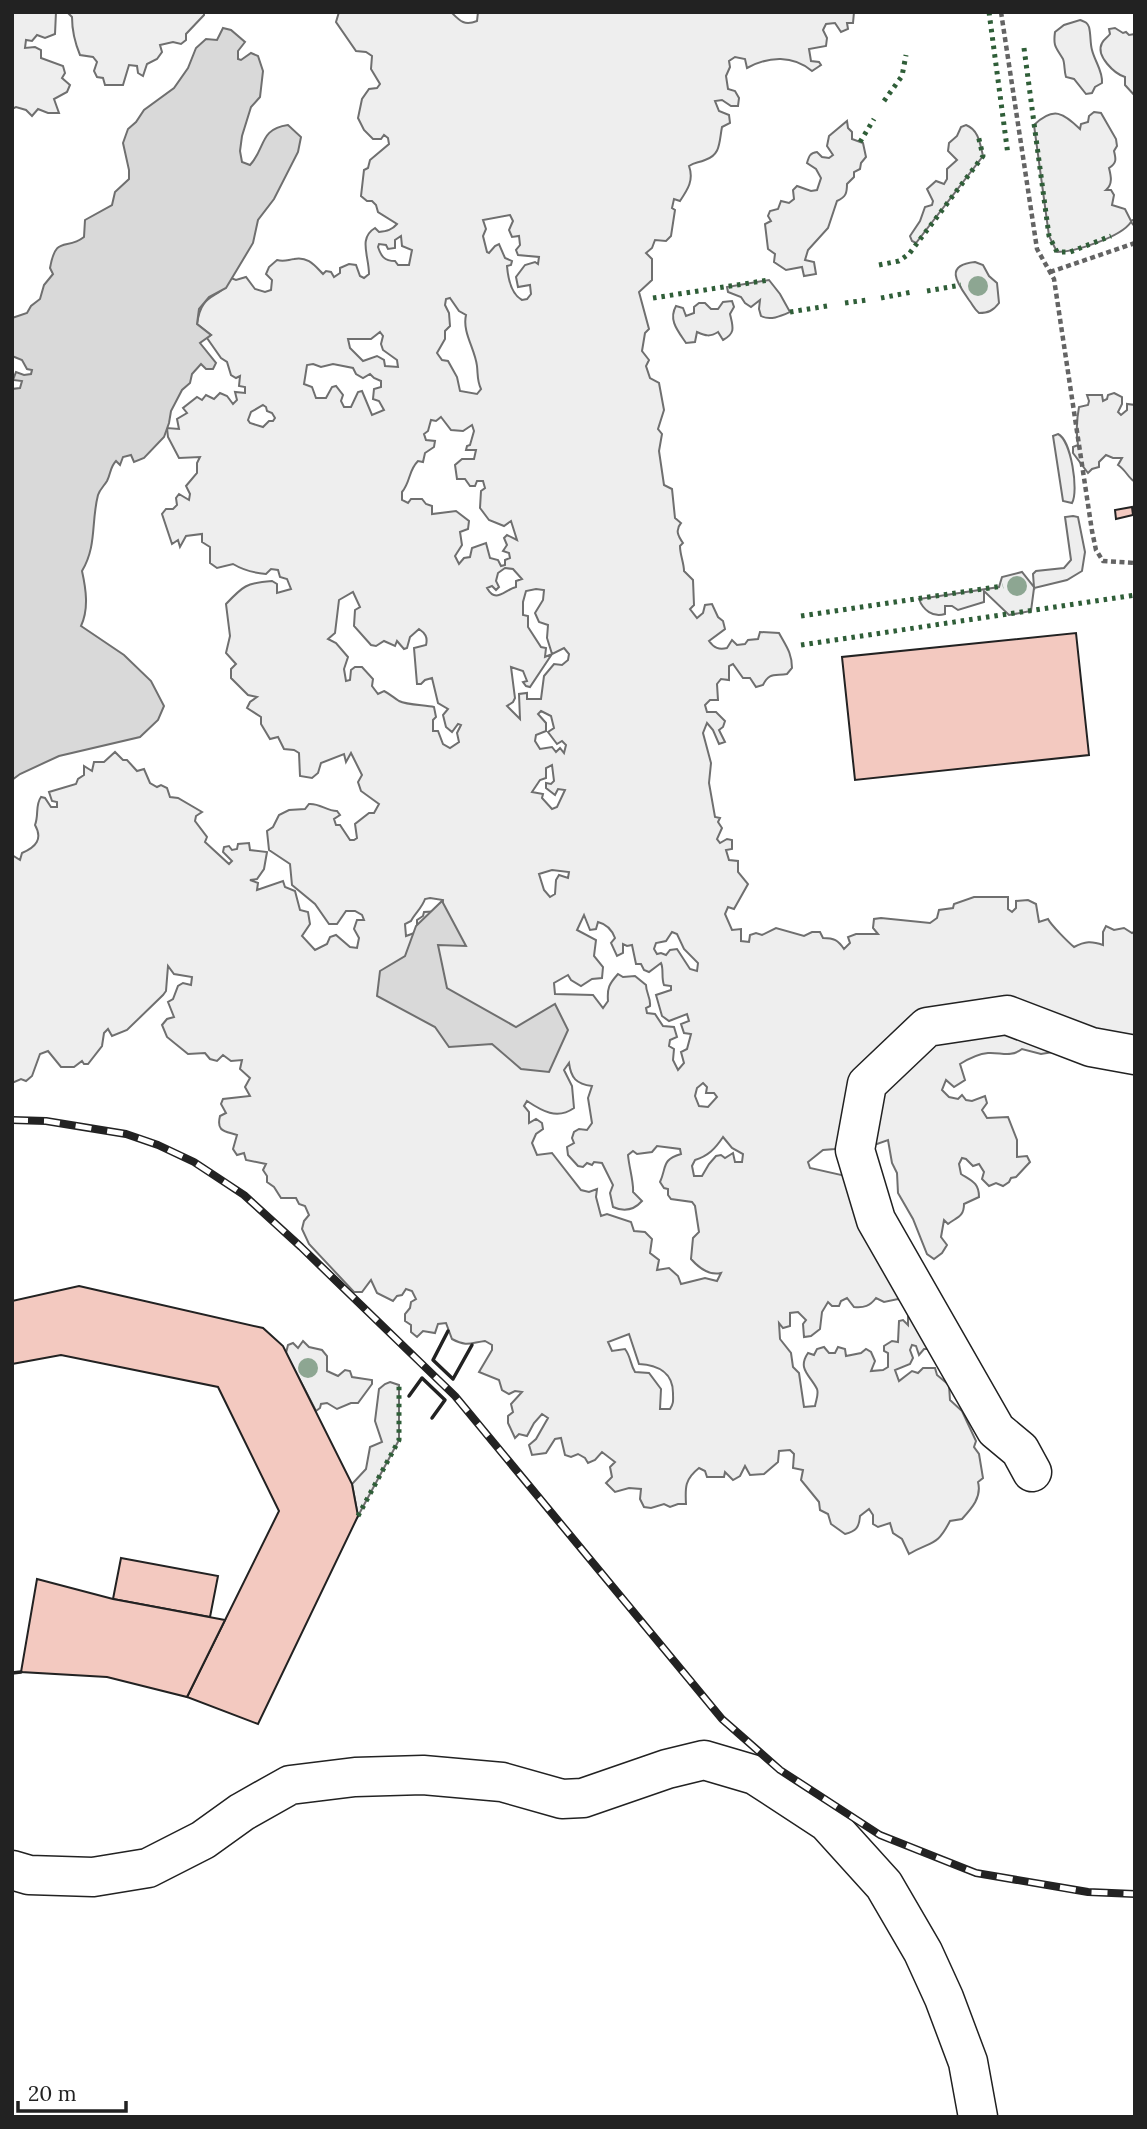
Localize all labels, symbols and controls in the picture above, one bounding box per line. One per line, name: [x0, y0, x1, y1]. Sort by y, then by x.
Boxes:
scale bar: [18, 2070, 126, 2114]
text: 20 m: [28, 2080, 77, 2107]

